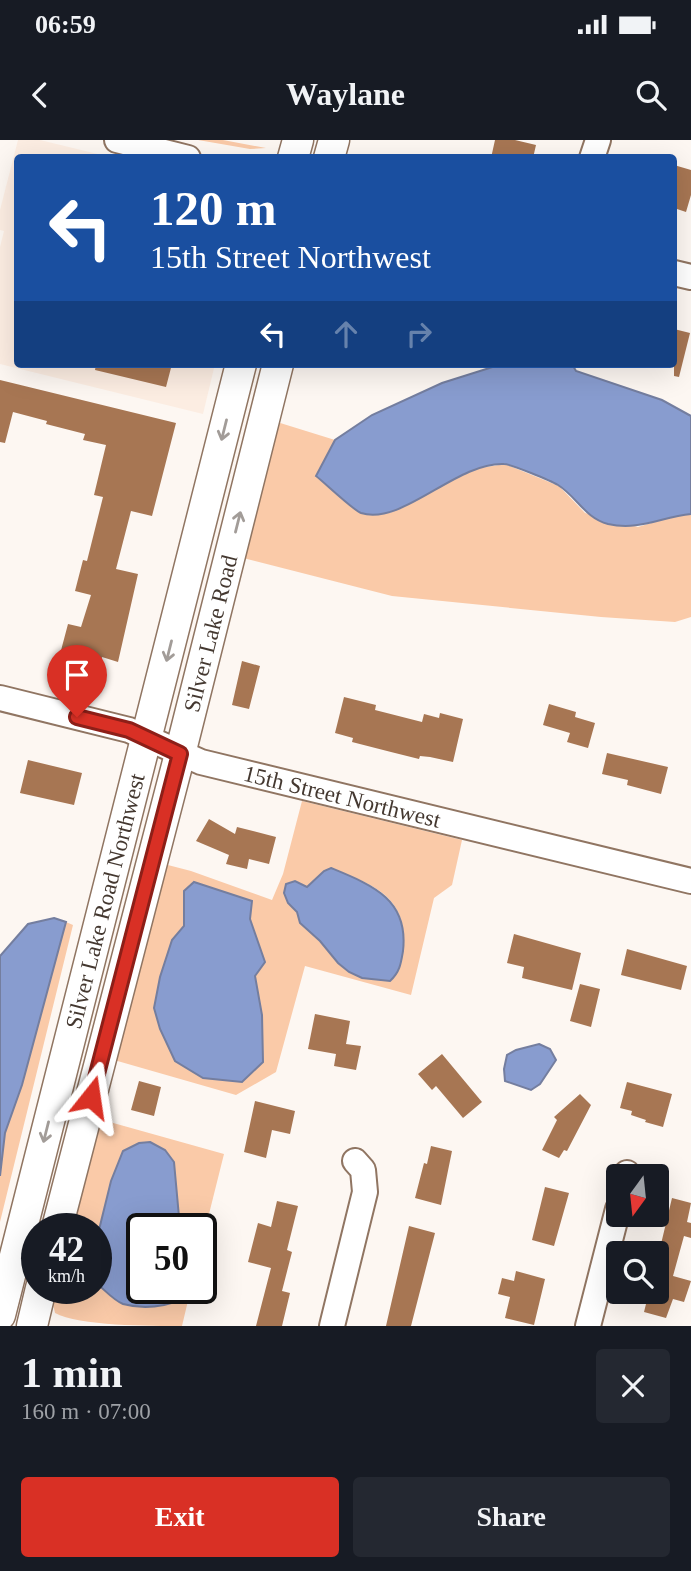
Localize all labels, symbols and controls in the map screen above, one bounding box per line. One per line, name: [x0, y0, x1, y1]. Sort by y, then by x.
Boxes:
text: 06:59: [35, 10, 96, 39]
icon: back: [21, 76, 59, 114]
text: Waylane: [286, 76, 405, 112]
icon: search: [632, 76, 670, 114]
text: 120 m: [150, 181, 277, 236]
icon: left: [35, 182, 126, 273]
text: 15th Street Northwest: [150, 239, 431, 275]
icon: left: [254, 315, 292, 353]
icon: ahead: [327, 315, 365, 353]
icon: right: [400, 315, 438, 353]
one-way arrow: [217, 418, 230, 441]
one-way arrow: [232, 511, 245, 534]
street label: Silver Lake Road: [179, 552, 242, 715]
one-way arrow: [162, 639, 175, 662]
pin: [47, 645, 107, 717]
icon: arrive: [58, 656, 96, 694]
street label: 15th Street Northwest: [241, 760, 444, 832]
street label: Silver Lake Road Northwest: [61, 770, 149, 1031]
position arrow: [54, 1060, 128, 1134]
one-way arrow: [39, 1121, 52, 1143]
north arrow: [606, 1164, 668, 1227]
map controls: [606, 1164, 669, 1304]
speed limit sign: 50: [126, 1213, 217, 1304]
text: 42: [49, 1230, 84, 1269]
button: search: [606, 1241, 669, 1304]
text: km/h: [48, 1266, 85, 1286]
button: close: [596, 1349, 670, 1423]
text: 1 min: [21, 1350, 123, 1396]
text: 160 m · 07:00: [21, 1399, 151, 1424]
button: Exit: [21, 1477, 339, 1557]
button: Share: [353, 1477, 670, 1557]

